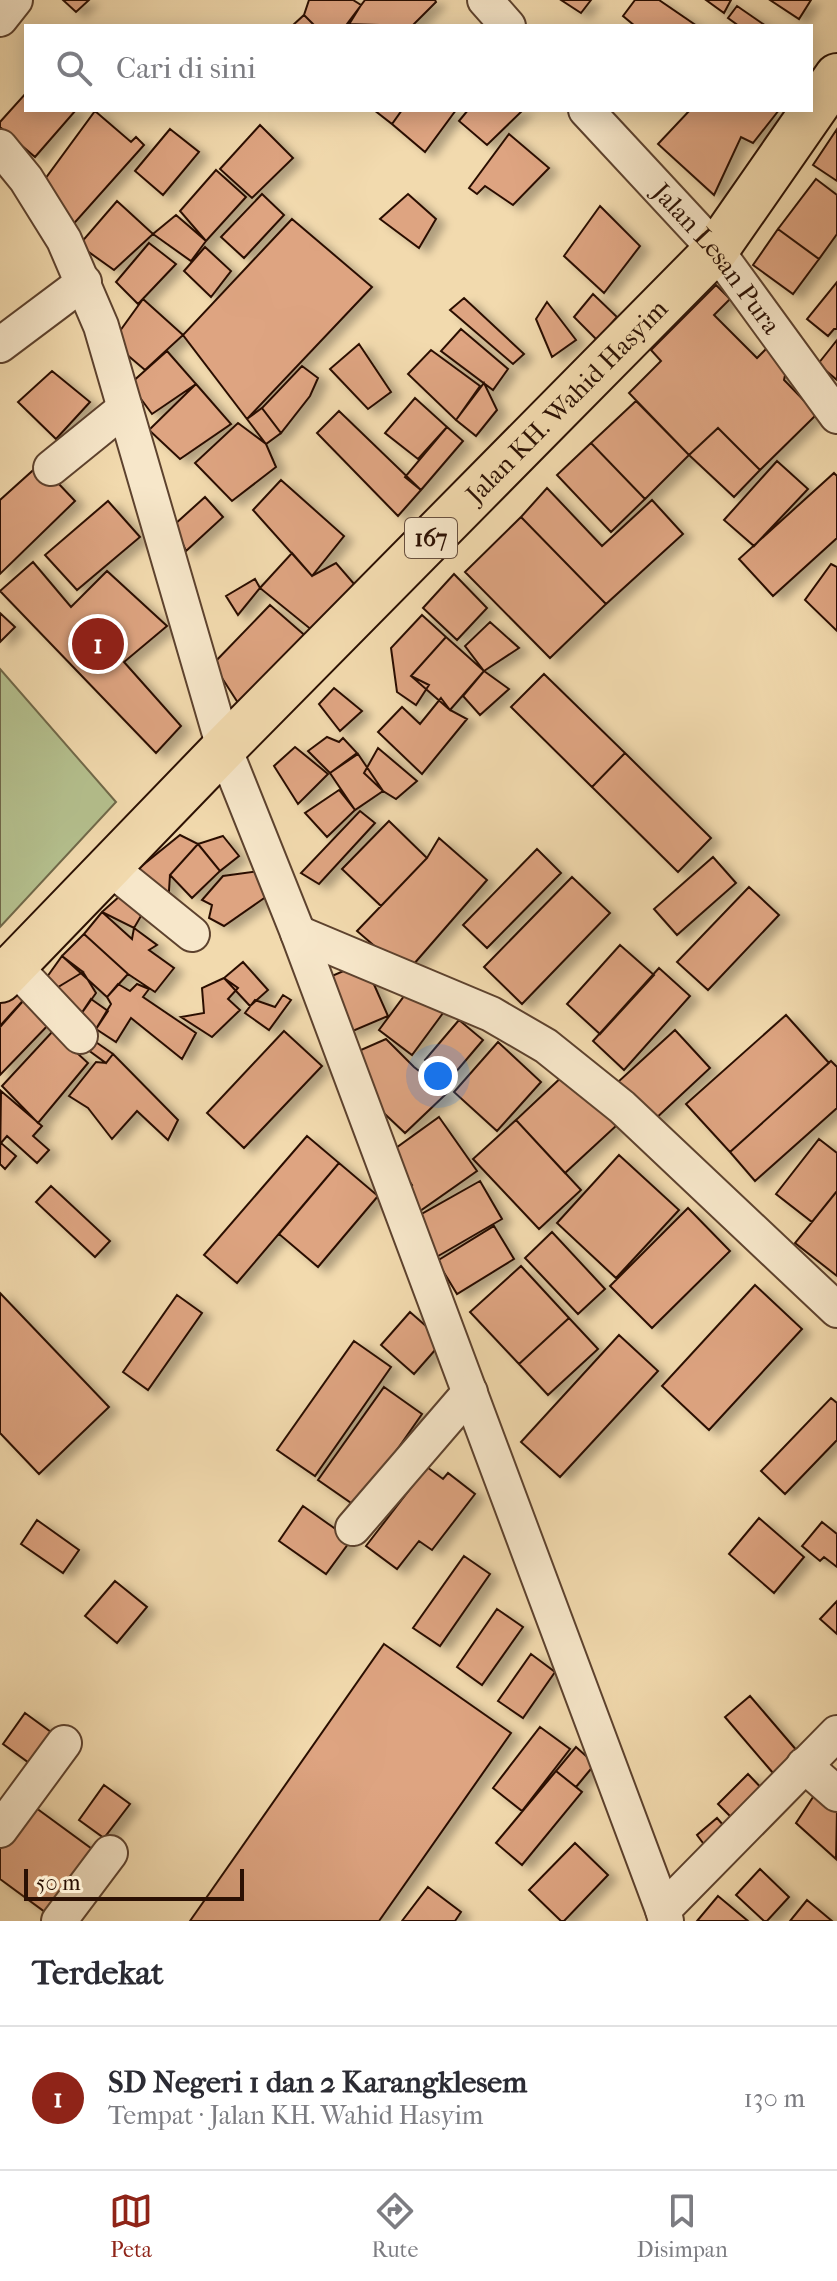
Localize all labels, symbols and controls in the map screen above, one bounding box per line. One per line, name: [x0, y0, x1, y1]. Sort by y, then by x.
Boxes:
search box: [24, 24, 813, 112]
icon: search: [52, 46, 96, 90]
text: Cari di sini: [116, 51, 256, 86]
street label: Jalan Lesan Pura: [644, 175, 787, 341]
street label: Jalan KH. Wahid Hasyim: [458, 293, 675, 511]
road number: 167: [405, 518, 457, 558]
pin: 1: [72, 614, 124, 674]
your location: [418, 1056, 458, 1096]
scale bar: [24, 1865, 244, 1901]
text: 50 m: [36, 1870, 81, 1896]
text: Terdekat: [32, 1953, 163, 1993]
text: SD Negeri 1 dan 2 Karangklesem: [108, 2065, 527, 2100]
text: 1: [53, 2083, 63, 2114]
text: 130 m: [744, 2083, 805, 2114]
text: Tempat · Jalan KH. Wahid Hasyim: [108, 2100, 484, 2131]
tab: Peta: [109, 2189, 153, 2263]
tab: Rute: [372, 2189, 418, 2263]
tab: Disimpan: [637, 2189, 728, 2263]

